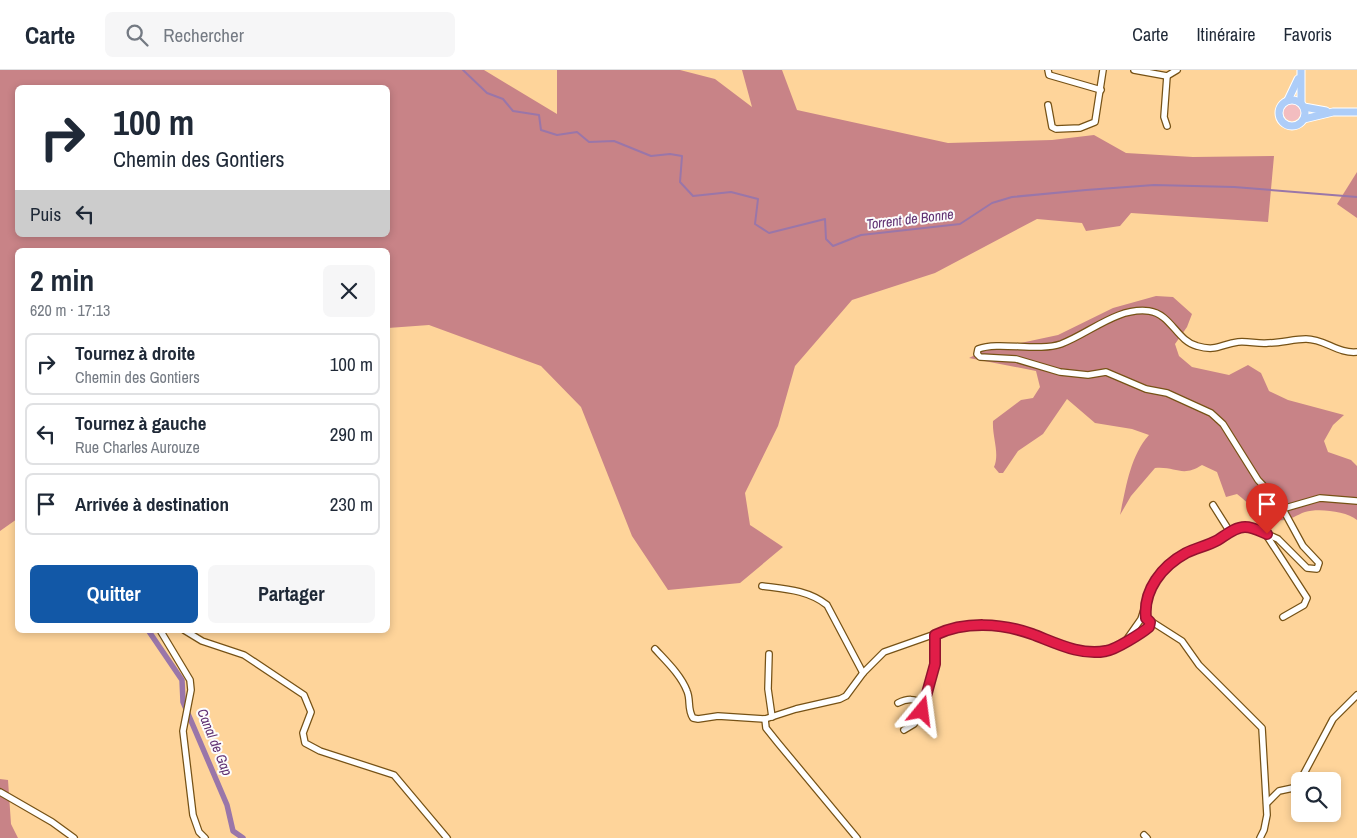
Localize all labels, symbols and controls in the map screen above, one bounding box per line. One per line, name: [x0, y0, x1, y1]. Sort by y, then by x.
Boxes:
search box: [105, 12, 455, 57]
text: Carte: [25, 19, 75, 51]
icon: search: [123, 21, 151, 49]
text: Rechercher: [163, 22, 244, 48]
text: Carte: [1132, 22, 1168, 47]
text: Itinéraire: [1196, 22, 1256, 47]
text: Favoris: [1284, 22, 1332, 47]
text: 100 m: [113, 99, 194, 146]
icon: right: [30, 105, 95, 170]
text: Chemin des Gontiers: [113, 144, 284, 174]
icon: left: [71, 200, 99, 228]
text: Puis: [30, 201, 61, 227]
water label: Torrent de Bonne: [865, 205, 955, 233]
text: 2 min: [30, 260, 94, 300]
button: close: [323, 265, 375, 317]
text: 620 m · 17:13: [30, 299, 110, 321]
text: Tournez à droite: [75, 340, 195, 366]
icon: right: [32, 350, 60, 378]
text: 100 m: [330, 351, 373, 377]
text: Chemin des Gontiers: [75, 366, 200, 388]
text: Tournez à gauche: [75, 410, 206, 436]
icon: left: [32, 420, 60, 448]
text: 290 m: [330, 421, 373, 447]
text: Rue Charles Aurouze: [75, 436, 200, 458]
pin: [1246, 483, 1288, 534]
icon: arrive: [32, 490, 60, 518]
icon: arrive: [1253, 490, 1281, 518]
text: Arrivée à destination: [75, 491, 229, 517]
text: 230 m: [330, 491, 373, 517]
button: Quitter: [30, 565, 198, 623]
button: Partager: [208, 565, 375, 623]
position arrow: [895, 684, 947, 736]
water label: Canal de Gap: [193, 706, 237, 778]
map controls: [1291, 772, 1341, 822]
button: search: [1291, 772, 1341, 822]

